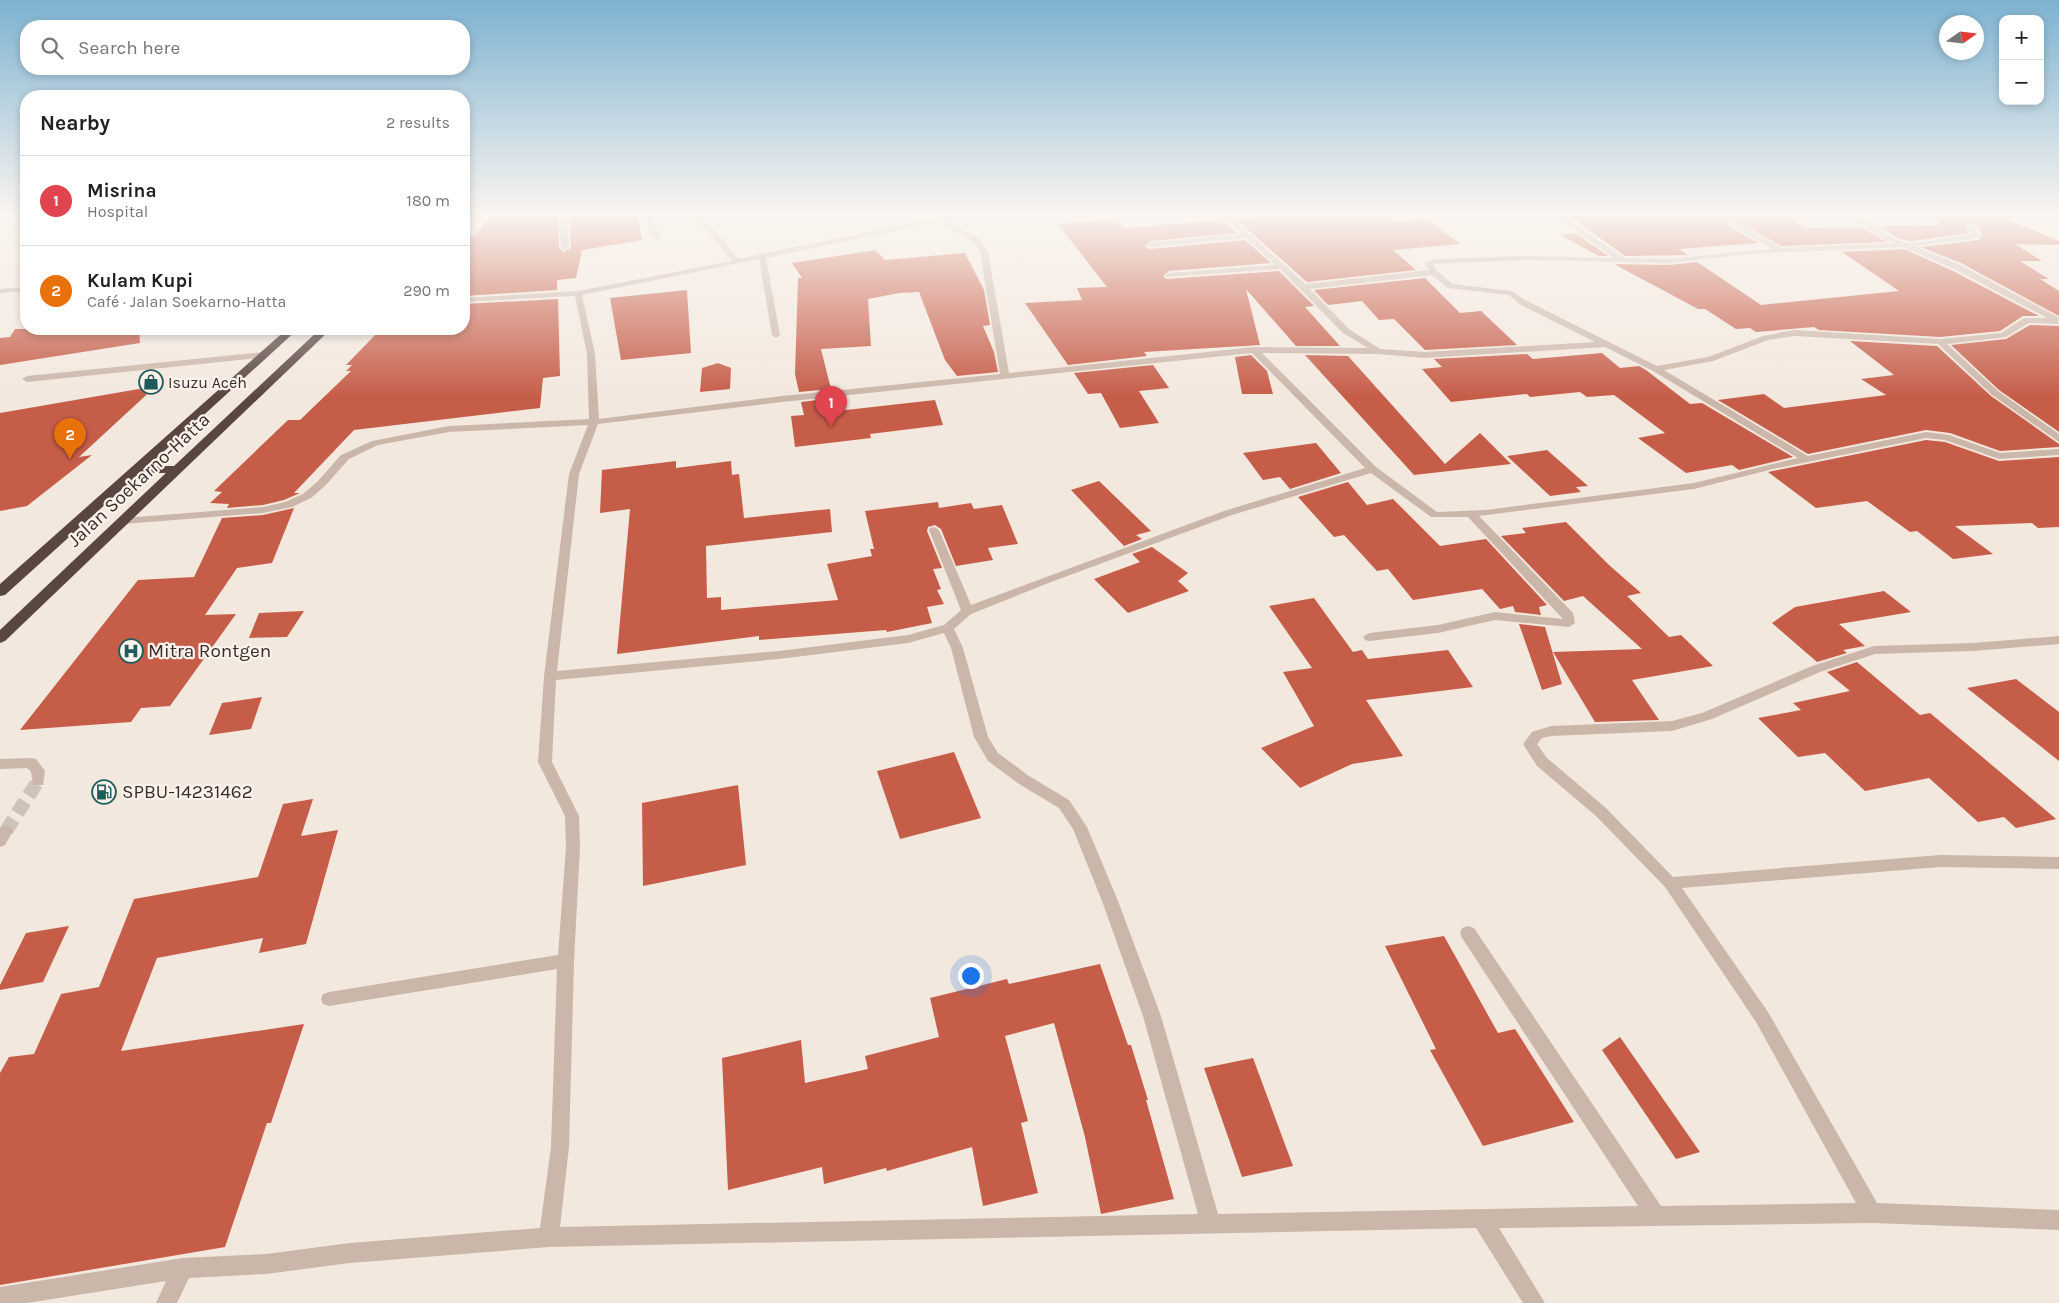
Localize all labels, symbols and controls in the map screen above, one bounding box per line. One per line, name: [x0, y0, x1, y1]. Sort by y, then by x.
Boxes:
north arrow: [1939, 15, 1984, 60]
map controls: [1999, 15, 2044, 105]
button: +: [1999, 15, 2044, 60]
search box: [20, 20, 470, 75]
icon: search: [38, 34, 66, 62]
text: Search here: [78, 37, 180, 59]
button: −: [1999, 60, 2044, 105]
text: Nearby: [40, 111, 110, 135]
text: 2 results: [386, 113, 450, 132]
text: Misrina: [87, 180, 157, 202]
text: 1: [53, 191, 59, 210]
text: 180 m: [407, 191, 450, 210]
text: Hospital: [87, 202, 148, 221]
text: Kulam Kupi: [87, 270, 193, 292]
text: 2: [51, 281, 61, 300]
text: 290 m: [403, 281, 450, 300]
text: Café · Jalan Soekarno-Hatta: [87, 292, 286, 311]
shop icon: Isuzu Aceh: [138, 369, 164, 395]
place label: Isuzu Aceh: [168, 373, 247, 392]
pin: 1: [815, 386, 847, 427]
street label: Jalan Soekarno-Hatta: [64, 409, 214, 551]
pin: 2: [54, 418, 86, 459]
hospital icon: Mitra Rontgen: [118, 638, 144, 664]
place label: Mitra Rontgen: [148, 640, 271, 662]
fuel station icon: SPBU-14231462: [91, 779, 117, 805]
place label: SPBU-14231462: [122, 781, 253, 803]
your location: [958, 963, 984, 989]

